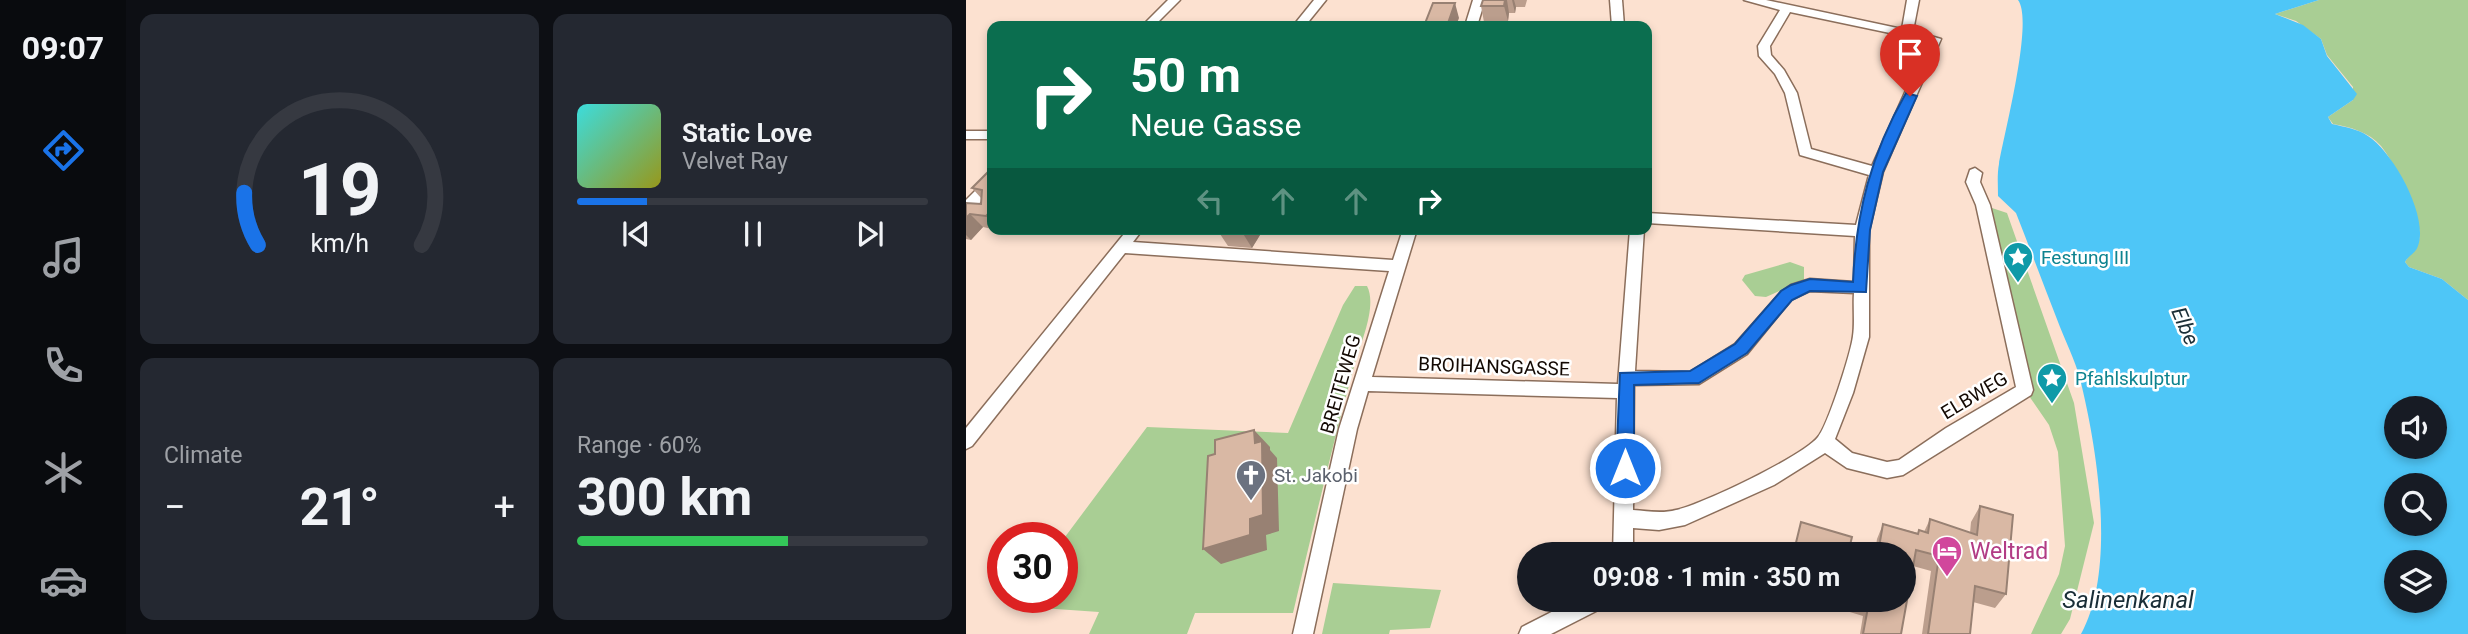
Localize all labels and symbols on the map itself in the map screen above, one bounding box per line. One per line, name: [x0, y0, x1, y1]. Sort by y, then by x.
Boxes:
pin: [1880, 24, 1940, 96]
place icon: Festung III: [2001, 240, 2035, 284]
place label: Festung III: [2041, 246, 2129, 269]
water label: Elbe: [2166, 303, 2204, 349]
street label: BREITEWEG: [1315, 332, 1366, 436]
street label: BROIHANSGASSE: [1418, 352, 1570, 381]
place icon: Pfahlskulptur: [2035, 361, 2069, 405]
street label: ELBWEG: [1937, 367, 2012, 424]
place label: Pfahlskulptur: [2075, 367, 2188, 390]
position arrow: [1588, 431, 1662, 505]
church icon: St. Jakobi: [1234, 458, 1268, 502]
place label: St. Jakobi: [1274, 464, 1358, 487]
speed limit sign: 30: [987, 522, 1078, 613]
hotel icon: Weltrad: [1930, 534, 1964, 578]
place label: Weltrad: [1970, 538, 2048, 565]
water label: Salinenkanal: [2062, 586, 2194, 614]

